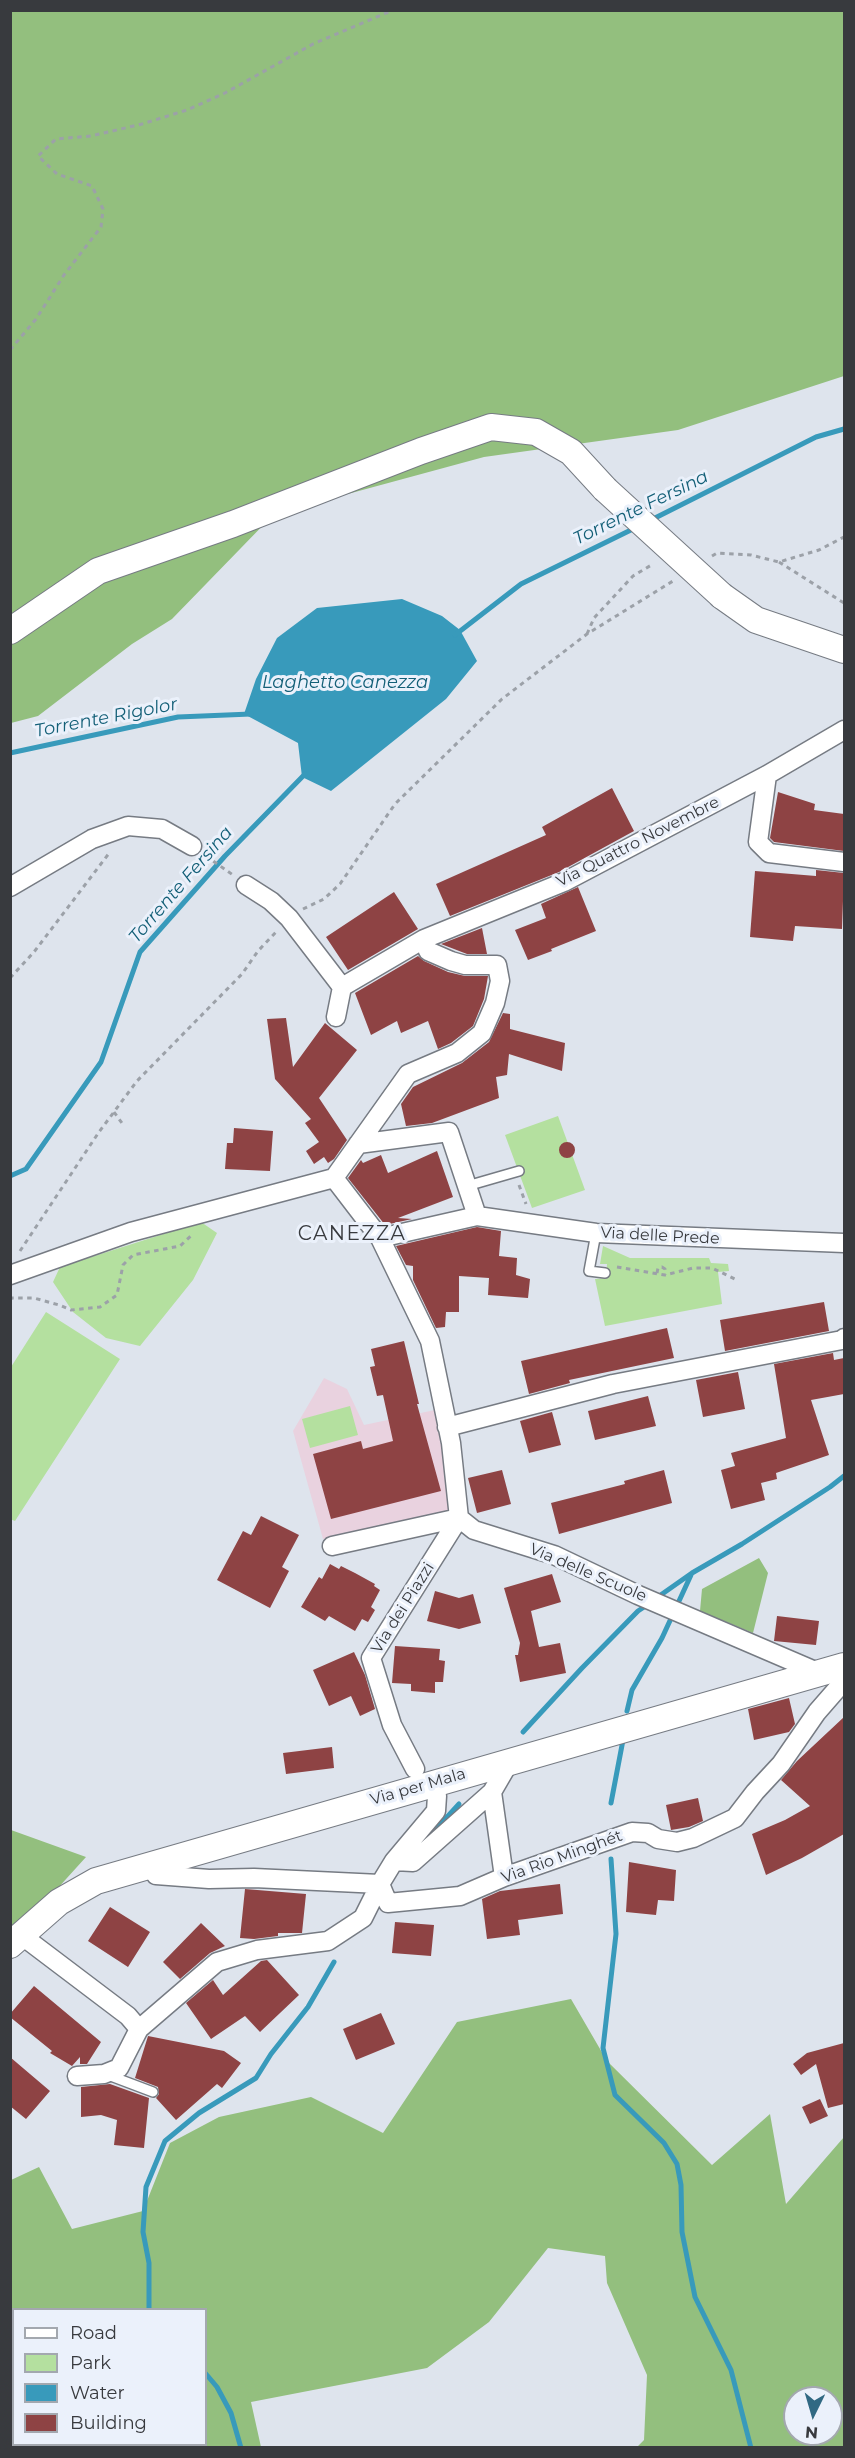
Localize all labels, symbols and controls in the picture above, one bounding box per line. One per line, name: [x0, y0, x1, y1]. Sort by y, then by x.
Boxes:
water label: Torrente Fersina: [570, 466, 712, 550]
water label: Laghetto Canezza: [262, 672, 428, 694]
water label: Torrente Rigolor: [33, 694, 179, 742]
street label: Via Quattro Novembre: [553, 793, 723, 891]
water label: Torrente Fersina: [124, 822, 238, 948]
district label: CANEZZA: [298, 1222, 406, 1246]
street label: Via delle Prede: [600, 1223, 720, 1249]
street label: Via delle Scuole: [527, 1540, 649, 1606]
street label: Via dei Piazzi: [367, 1559, 439, 1657]
street label: Via per Mala: [368, 1764, 468, 1810]
street label: Via Rio Minghét: [499, 1826, 625, 1888]
legend: [12, 2308, 207, 2446]
text: Road: [70, 2322, 117, 2344]
text: Park: [70, 2352, 111, 2374]
text: Water: [70, 2382, 125, 2404]
north arrow: [783, 2386, 843, 2446]
text: Building: [70, 2412, 147, 2434]
text: N: [804, 2422, 819, 2442]

